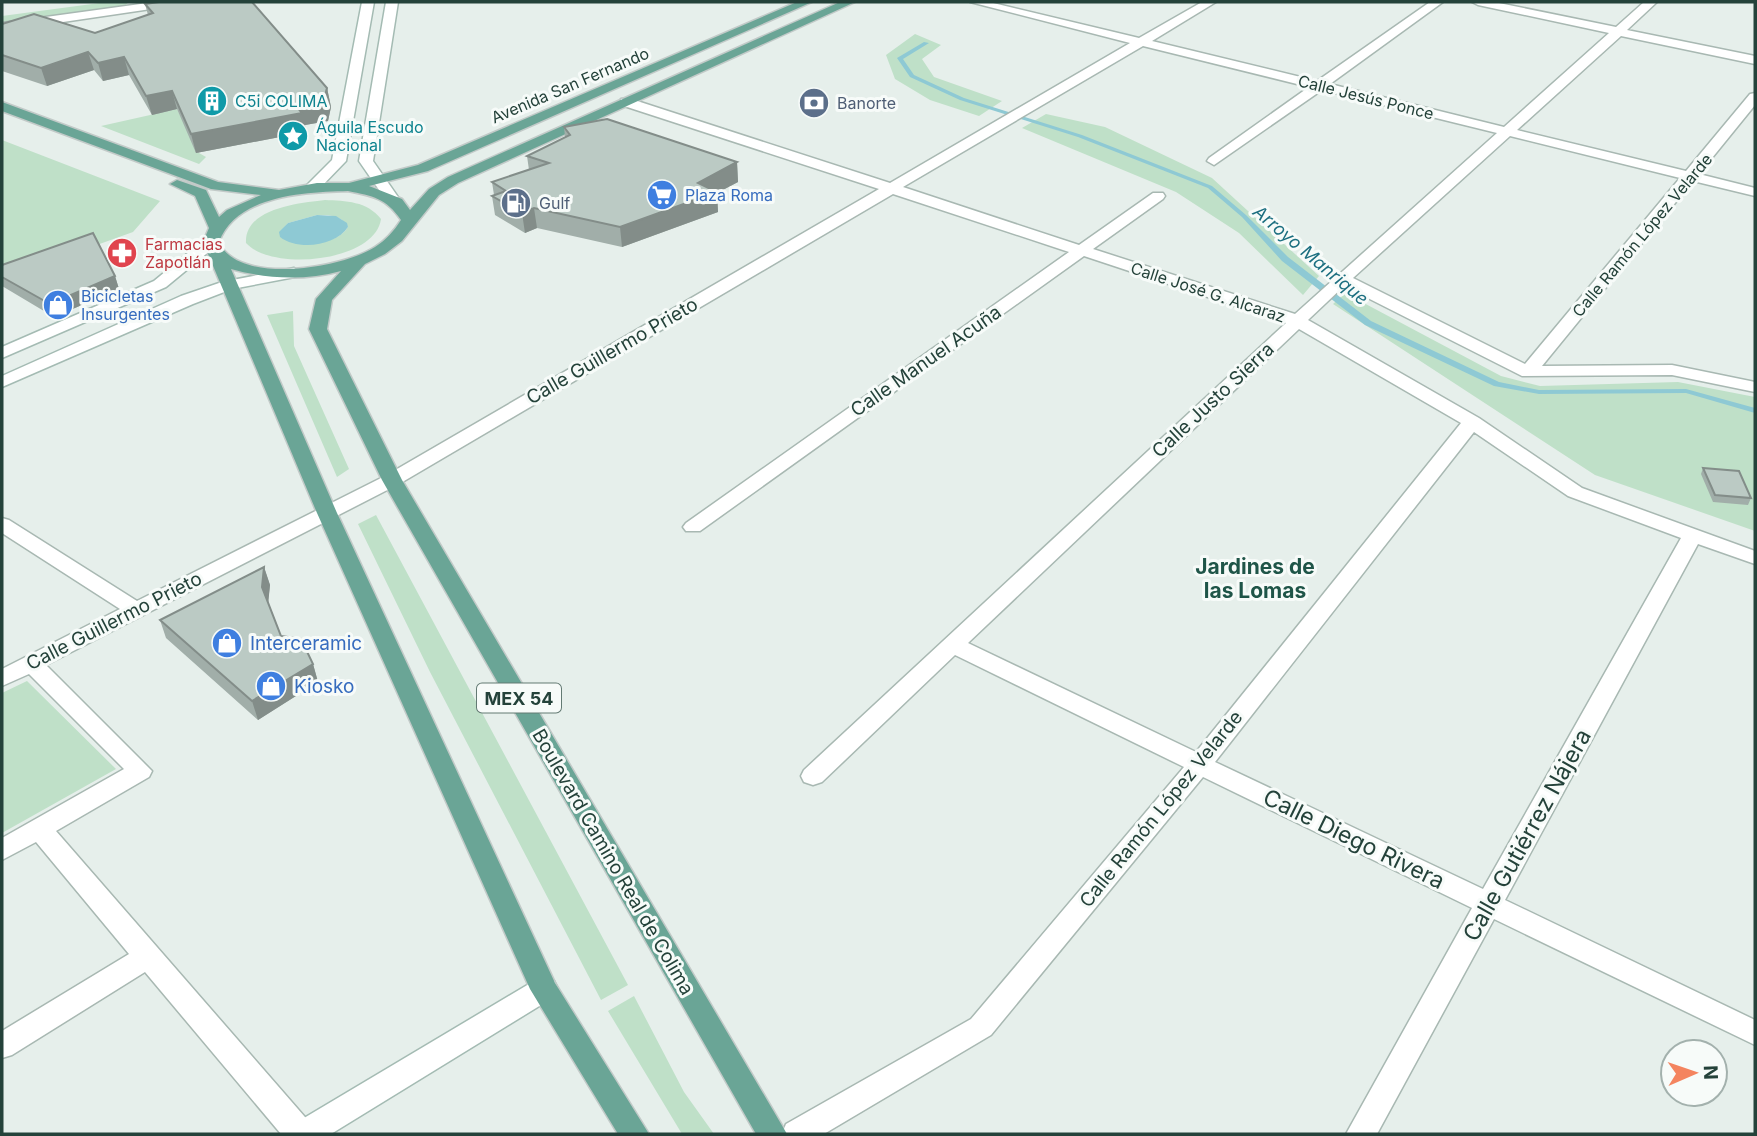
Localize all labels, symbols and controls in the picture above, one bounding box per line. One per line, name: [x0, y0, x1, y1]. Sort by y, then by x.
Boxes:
street label: Avenida San Fernando: [488, 43, 652, 127]
street label: Calle Jesús Ponce: [1296, 70, 1436, 124]
building icon: C5i COLIMA: [195, 84, 229, 118]
bank icon: Banorte: [797, 86, 831, 120]
place label: C5i COLIMA: [235, 91, 328, 111]
place label: Banorte: [837, 93, 896, 113]
place label: Águila Escudo Nacional: [316, 117, 424, 155]
place icon: Águila Escudo Nacional: [276, 119, 310, 153]
street label: Calle Ramón López Velarde: [1568, 149, 1716, 321]
supermarket icon: Plaza Roma: [645, 178, 679, 212]
place label: Plaza Roma: [685, 185, 773, 205]
fuel station icon: Gulf: [499, 186, 533, 220]
place label: Gulf: [539, 193, 570, 213]
water label: Arroyo Manrique: [1249, 200, 1373, 309]
place label: Farmacias Zapotlán: [145, 234, 223, 272]
pharmacy icon: Farmacias Zapotlán: [105, 236, 139, 270]
street label: Calle José G. Alcaraz: [1128, 258, 1288, 326]
place label: Bicicletas Insurgentes: [81, 286, 170, 324]
shop icon: Bicicletas Insurgentes: [41, 288, 75, 322]
street label: Calle Guillermo Prieto: [522, 293, 702, 409]
street label: Calle Manuel Acuña: [846, 300, 1006, 422]
street label: Calle Justo Sierra: [1147, 338, 1279, 462]
district label: Jardines de las Lomas: [1195, 554, 1315, 603]
street label: Calle Guillermo Prieto: [22, 567, 206, 675]
shop icon: Interceramic: [210, 626, 244, 660]
place label: Interceramic: [250, 632, 362, 655]
shop icon: Kiosko: [254, 669, 288, 703]
place label: Kiosko: [294, 675, 354, 698]
road number: MEX 54: [477, 684, 561, 712]
street label: Calle Ramón López Velarde: [1075, 706, 1247, 912]
street label: Calle Gutiérrez Nájera: [1457, 724, 1597, 946]
street label: Boulevard Camino Real de Colima: [527, 725, 699, 999]
street label: Calle Diego Rivera: [1259, 783, 1449, 895]
north arrow: [1659, 1038, 1729, 1108]
text: N: [1699, 1065, 1722, 1080]

